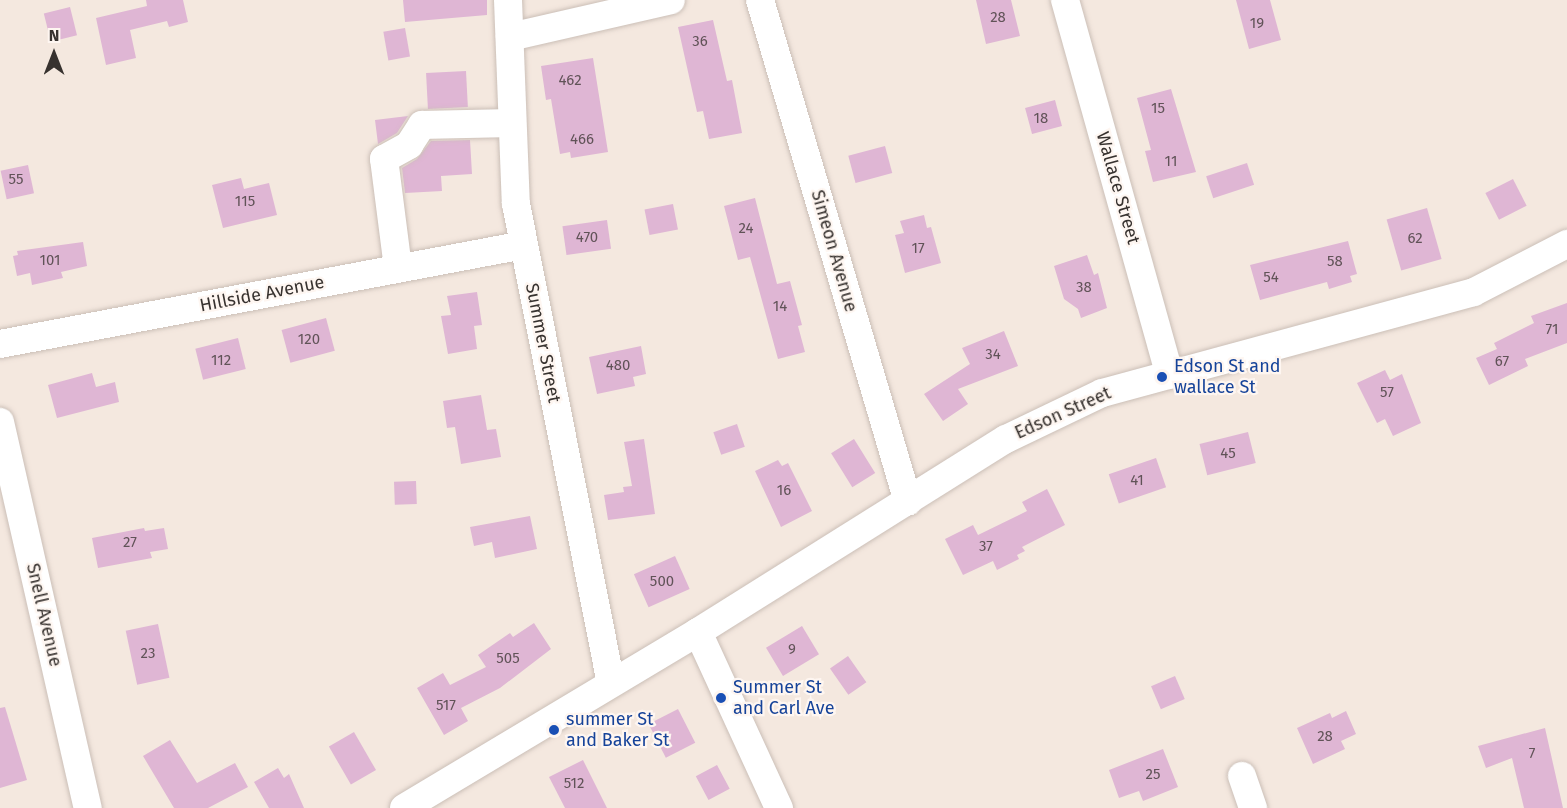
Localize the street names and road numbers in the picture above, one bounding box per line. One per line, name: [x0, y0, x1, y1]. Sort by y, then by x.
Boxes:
street label: Wallace Street: [1092, 129, 1144, 247]
street label: Simeon Avenue: [806, 188, 862, 314]
street label: Hillside Avenue: [198, 271, 326, 317]
street label: Summer Street: [521, 281, 565, 405]
street label: Edson Street: [1012, 382, 1114, 444]
street label: Snell Avenue: [22, 561, 66, 669]

